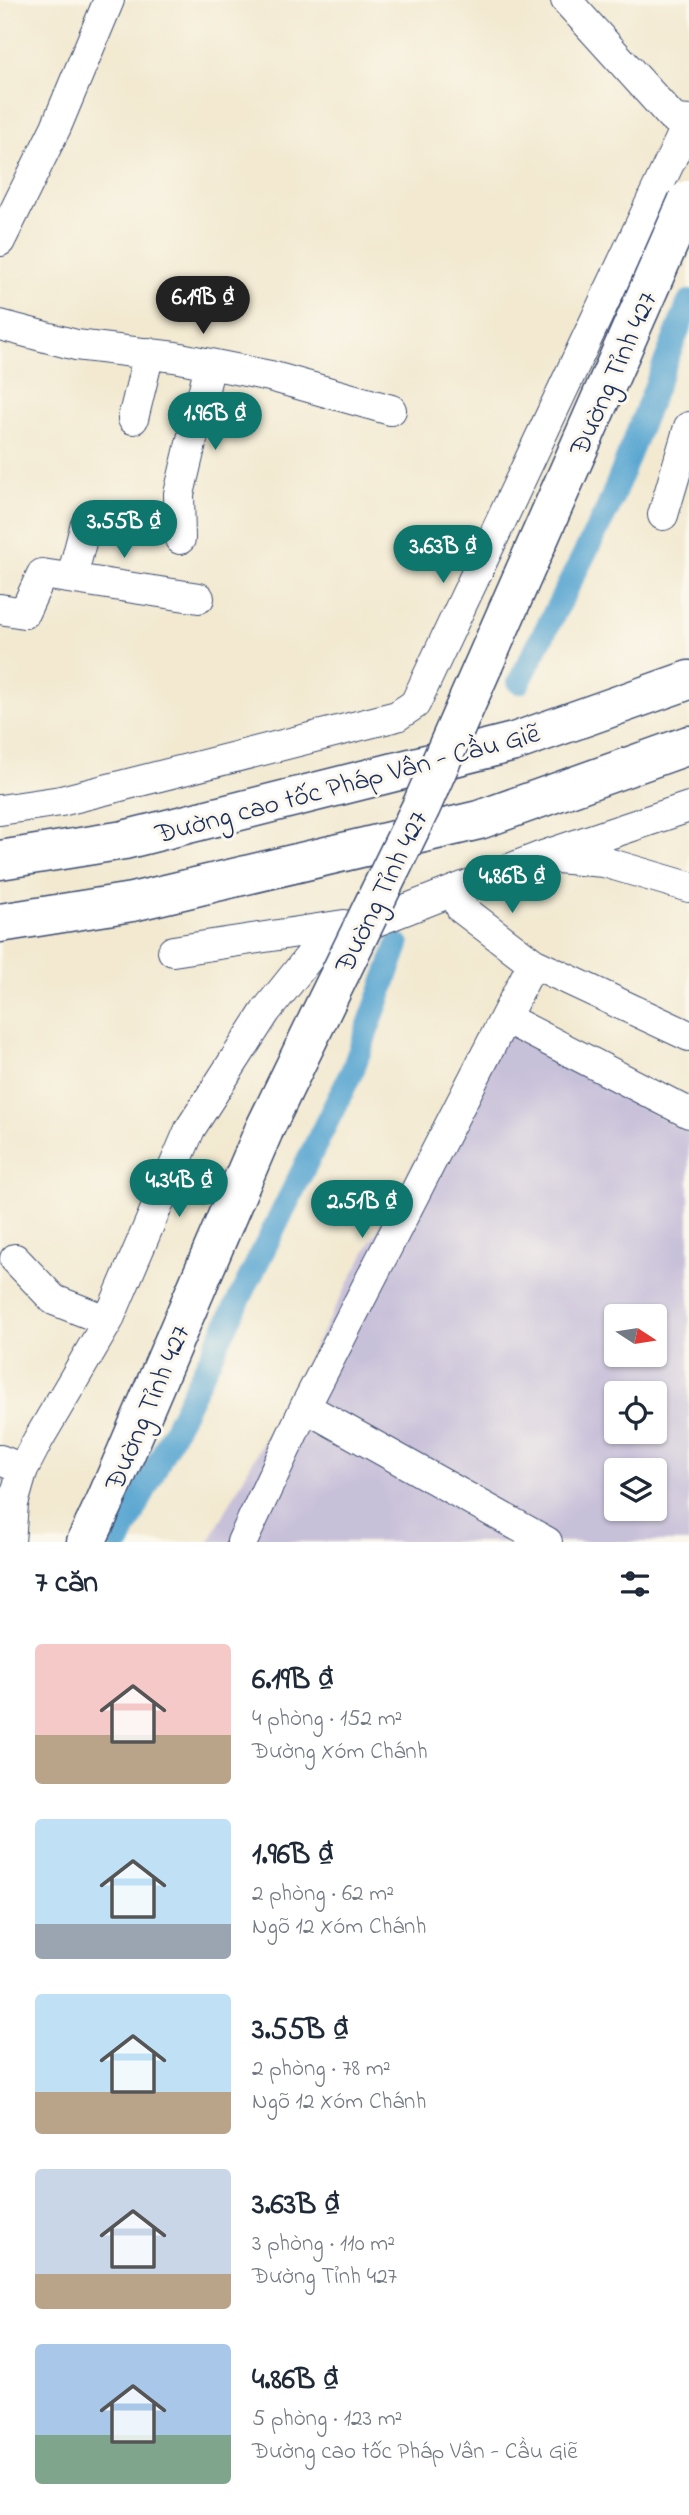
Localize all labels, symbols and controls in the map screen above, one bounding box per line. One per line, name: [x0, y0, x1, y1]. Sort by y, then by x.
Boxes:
pin: 6.19B ₫: [138, 276, 268, 336]
text: 6.19B ₫: [172, 282, 234, 315]
street label: Đường Tỉnh 427: [560, 285, 670, 464]
pin: 1.96B ₫: [150, 392, 280, 452]
text: 1.96B ₫: [184, 398, 246, 431]
pin: 3.55B ₫: [59, 500, 189, 560]
text: 3.55B ₫: [87, 506, 161, 539]
pin: 3.63B ₫: [378, 526, 508, 585]
text: 3.63B ₫: [409, 531, 477, 564]
street label: Đường cao tốc Pháp Vân - Cầu Giẽ: [150, 714, 545, 857]
street label: Đường Tỉnh 427: [326, 804, 440, 982]
pin: 4.86B ₫: [447, 856, 577, 915]
text: 4.86B ₫: [479, 861, 545, 894]
pin: 4.34B ₫: [114, 1160, 244, 1219]
text: 4.34B ₫: [146, 1165, 212, 1198]
pin: 2.51B ₫: [297, 1180, 427, 1240]
text: 2.51B ₫: [327, 1186, 397, 1219]
north arrow: [604, 1304, 667, 1367]
map controls: [604, 1304, 667, 1521]
street label: Đường Tỉnh 427: [95, 1319, 203, 1499]
button: locate: [604, 1381, 667, 1444]
button: layers: [604, 1458, 667, 1521]
text: 7 căn: [35, 1562, 98, 1606]
icon: filters: [616, 1565, 654, 1603]
text: 6.19B ₫: [252, 1659, 333, 1703]
icon: home: [91, 1672, 175, 1756]
text: 4 phòng · 152 m²: [252, 1703, 402, 1736]
text: Đường Xóm Chánh: [252, 1736, 428, 1769]
text: 1.96B ₫: [252, 1834, 333, 1878]
icon: home: [91, 1847, 175, 1931]
text: 2 phòng · 62 m²: [252, 1878, 394, 1911]
text: Ngõ 12 Xóm Chánh: [252, 1911, 426, 1944]
text: 3.55B ₫: [252, 2009, 348, 2053]
icon: home: [91, 2022, 175, 2106]
text: 2 phòng · 78 m²: [252, 2053, 391, 2086]
text: Ngõ 12 Xóm Chánh: [252, 2086, 426, 2119]
text: 3.63B ₫: [252, 2184, 340, 2228]
icon: home: [91, 2197, 175, 2281]
text: 3 phòng · 110 m²: [252, 2228, 395, 2261]
text: Đường Tỉnh 427: [252, 2261, 397, 2294]
text: 4.86B ₫: [252, 2359, 338, 2403]
icon: home: [91, 2372, 175, 2456]
text: 5 phòng · 123 m²: [252, 2403, 402, 2436]
text: Đường cao tốc Pháp Vân - Cầu Giẽ: [252, 2436, 578, 2469]

